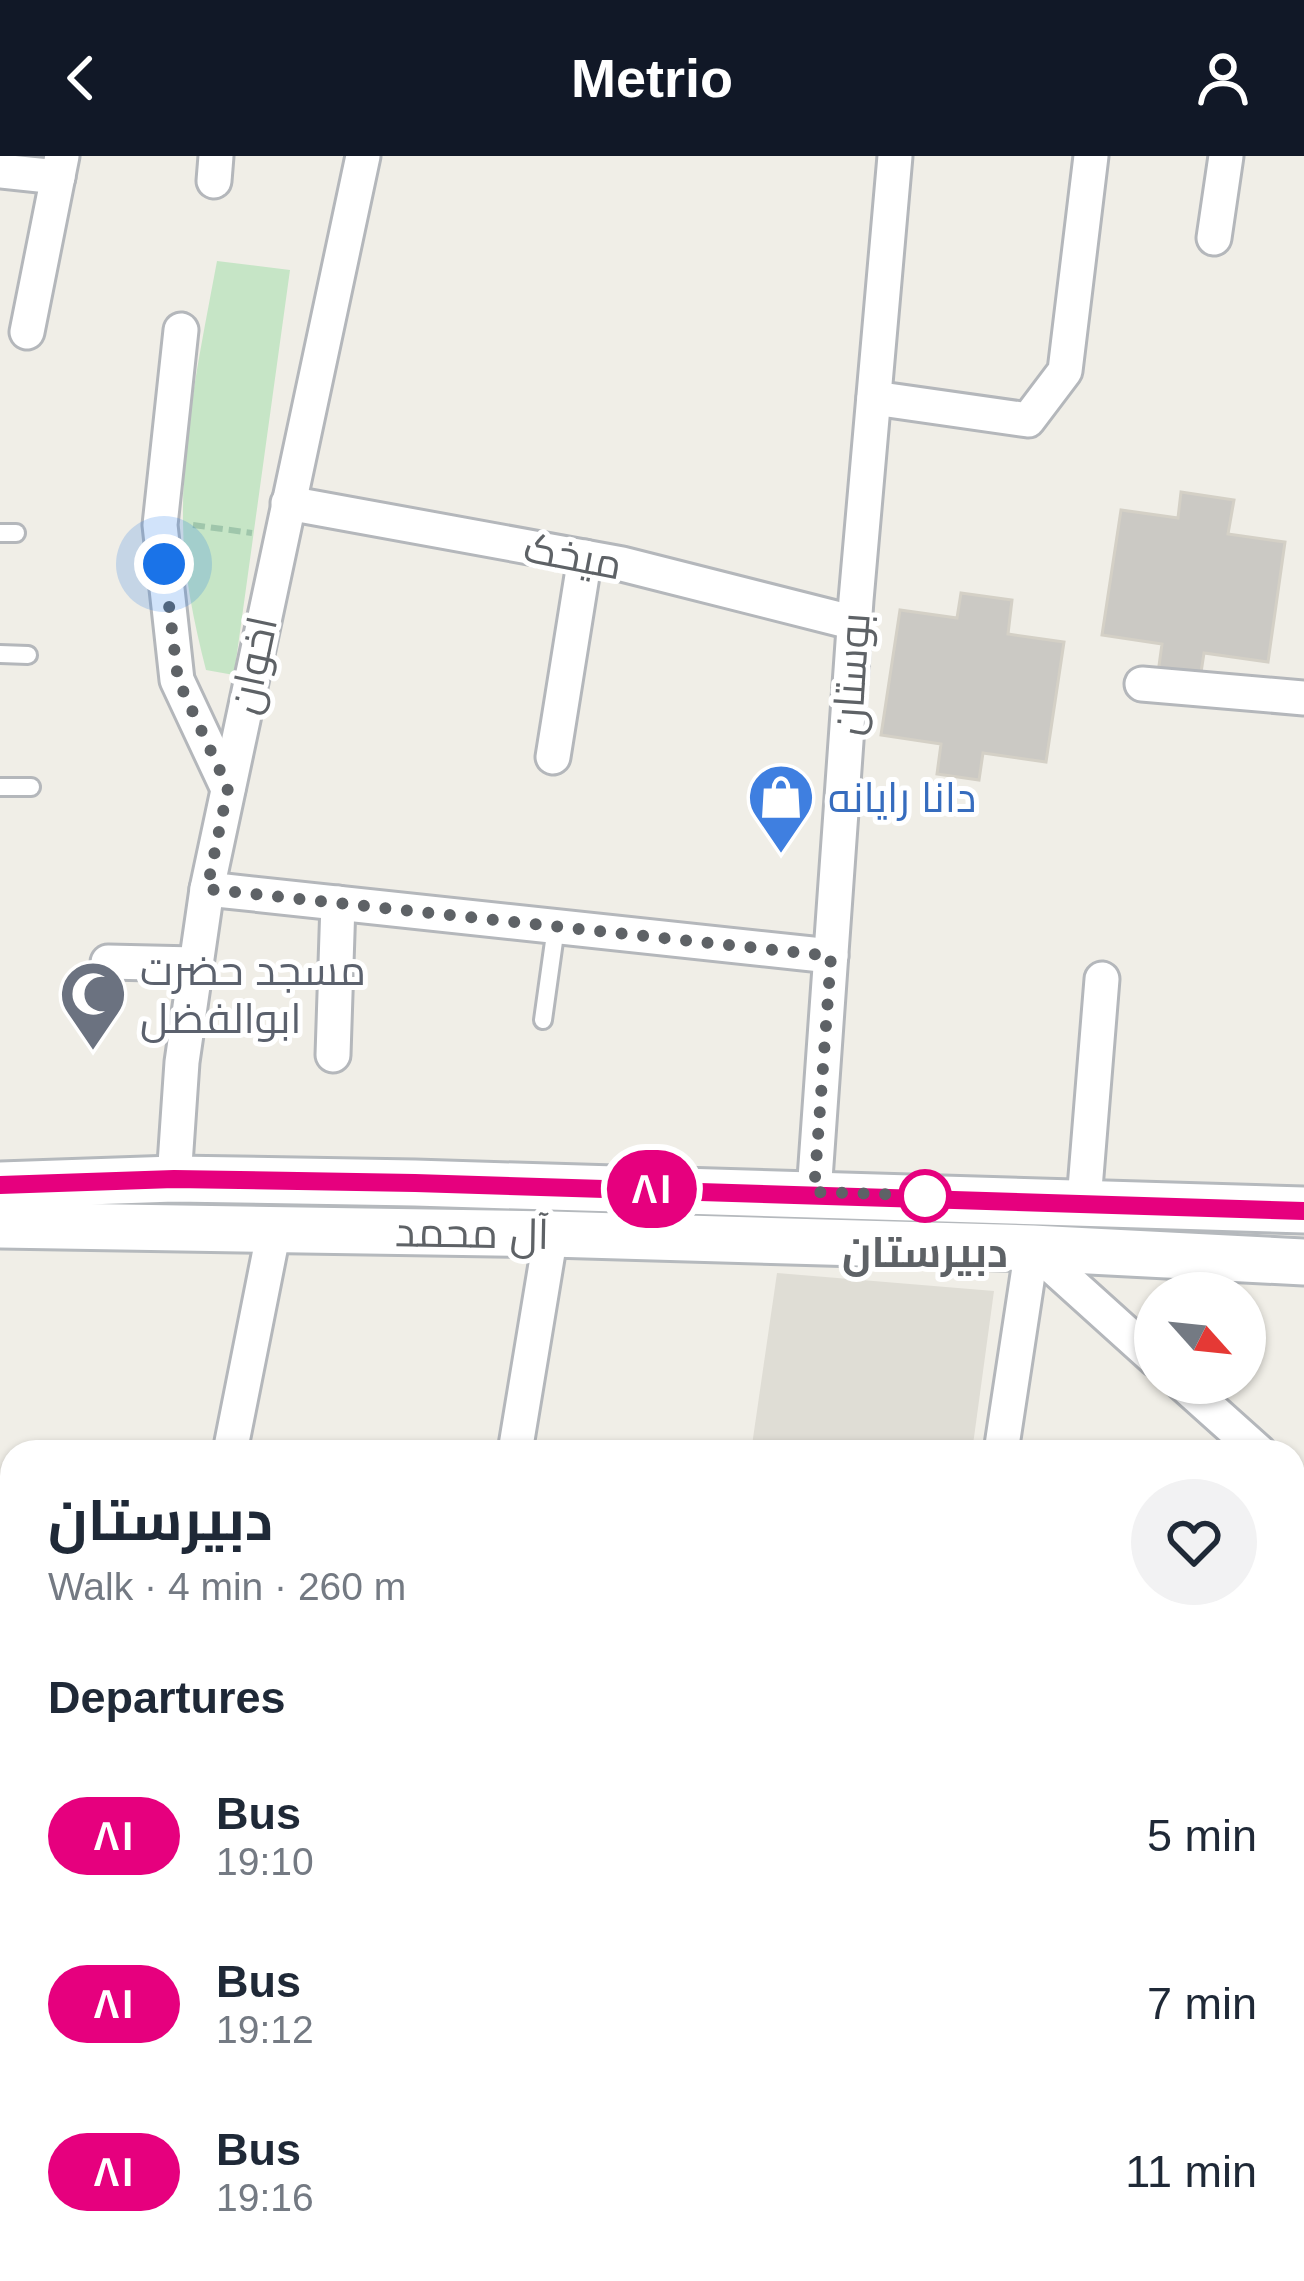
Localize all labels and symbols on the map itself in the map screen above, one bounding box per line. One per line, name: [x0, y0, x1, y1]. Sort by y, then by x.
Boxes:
street label: میخک: [520, 523, 626, 589]
your location: [134, 534, 194, 594]
street label: بوستان: [823, 611, 880, 737]
street label: اخوان: [220, 612, 287, 718]
shop icon: دانا رایانه: [746, 762, 816, 856]
place label: دانا رایانه: [828, 774, 976, 821]
place label: مسجد حضرت ابوالفضل: [140, 947, 366, 1043]
mosque icon: مسجد حضرت ابوالفضل: [58, 959, 128, 1053]
line badge: ۸۱: [598, 1150, 706, 1228]
marker: دبیرستان: [900, 1171, 950, 1221]
street label: آل محمد: [395, 1208, 549, 1260]
place label: دبیرستان: [842, 1229, 1008, 1277]
north arrow: [1134, 1272, 1266, 1404]

